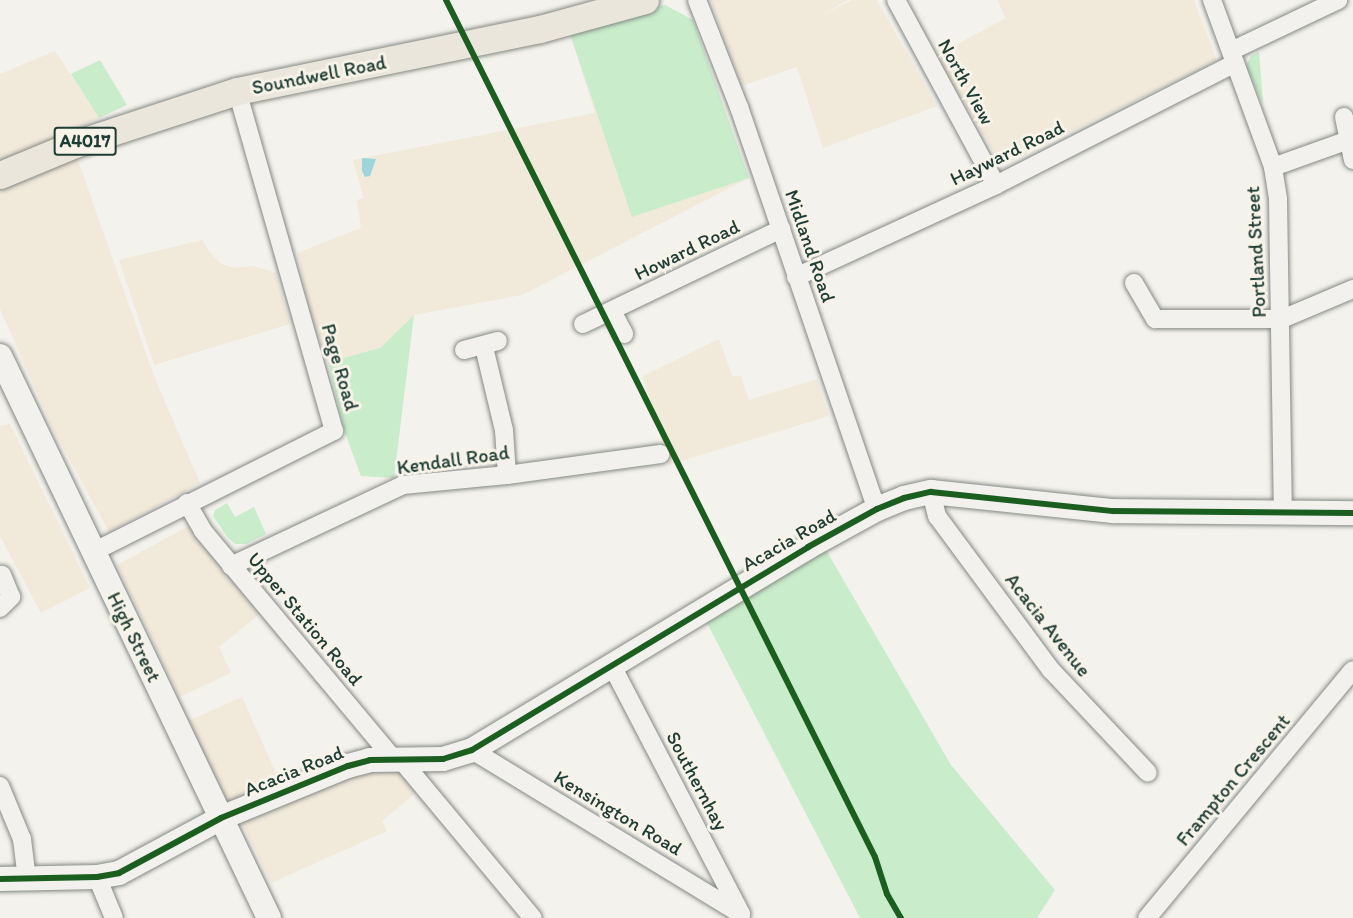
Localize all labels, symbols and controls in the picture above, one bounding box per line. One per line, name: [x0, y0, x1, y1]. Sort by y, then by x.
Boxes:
street label: North View: [933, 35, 999, 129]
street label: Soundwell Road: [250, 50, 388, 100]
street label: Hayward Road: [946, 115, 1068, 191]
road number: A4017: [54, 126, 116, 156]
street label: Portland Street: [1241, 186, 1271, 318]
street label: Midland Road: [780, 187, 840, 305]
street label: Howard Road: [631, 214, 743, 286]
street label: Page Road: [316, 321, 364, 413]
street label: Kendall Road: [395, 440, 511, 480]
street label: Acacia Road: [738, 503, 840, 577]
street label: Upper Station Road: [242, 547, 368, 691]
street label: Acacia Avenue: [1000, 569, 1096, 681]
street label: High Street: [102, 588, 166, 686]
street label: Frampton Crescent: [1171, 709, 1295, 851]
street label: Southernhay: [661, 727, 733, 835]
street label: Acacia Road: [241, 740, 347, 802]
street label: Kensington Road: [549, 765, 687, 861]

